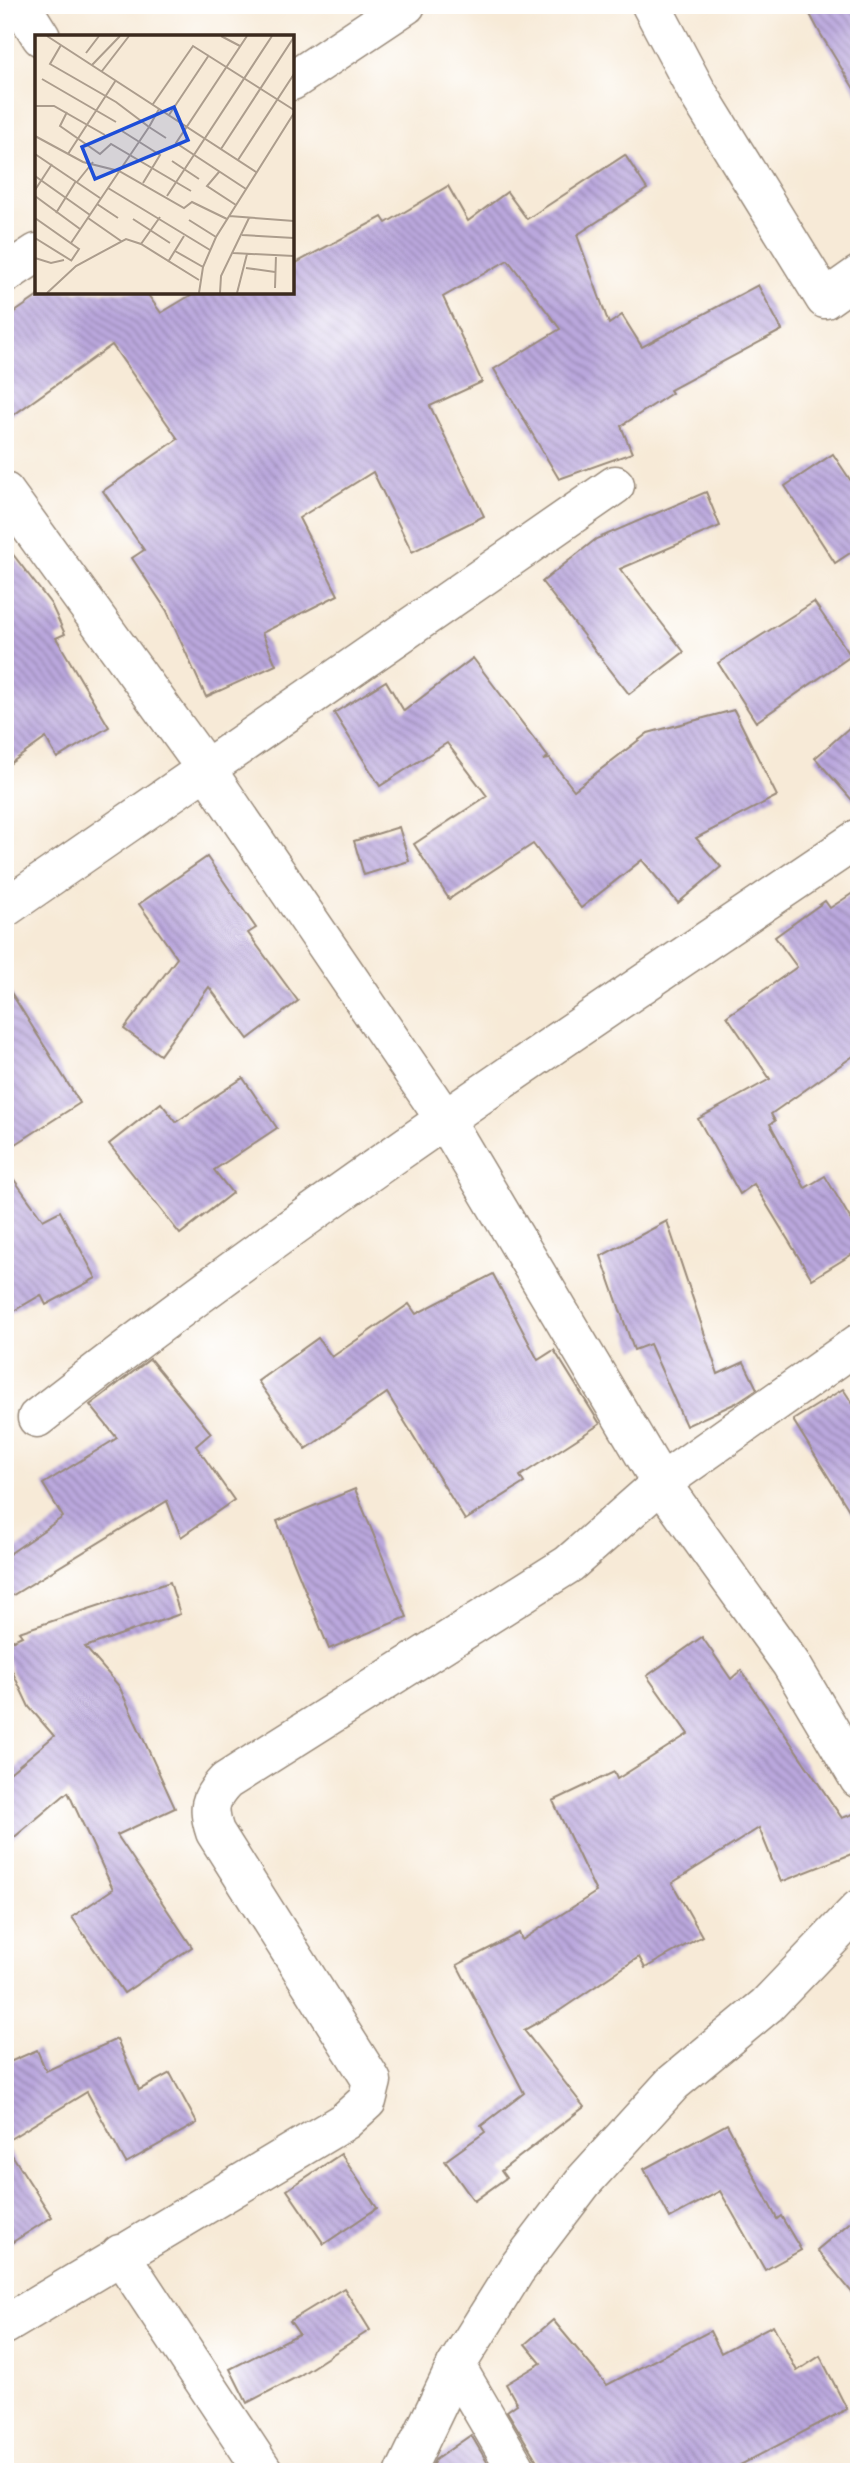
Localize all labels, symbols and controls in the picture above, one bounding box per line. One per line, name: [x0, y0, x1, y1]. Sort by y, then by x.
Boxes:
inset map: [35, 35, 294, 294]

